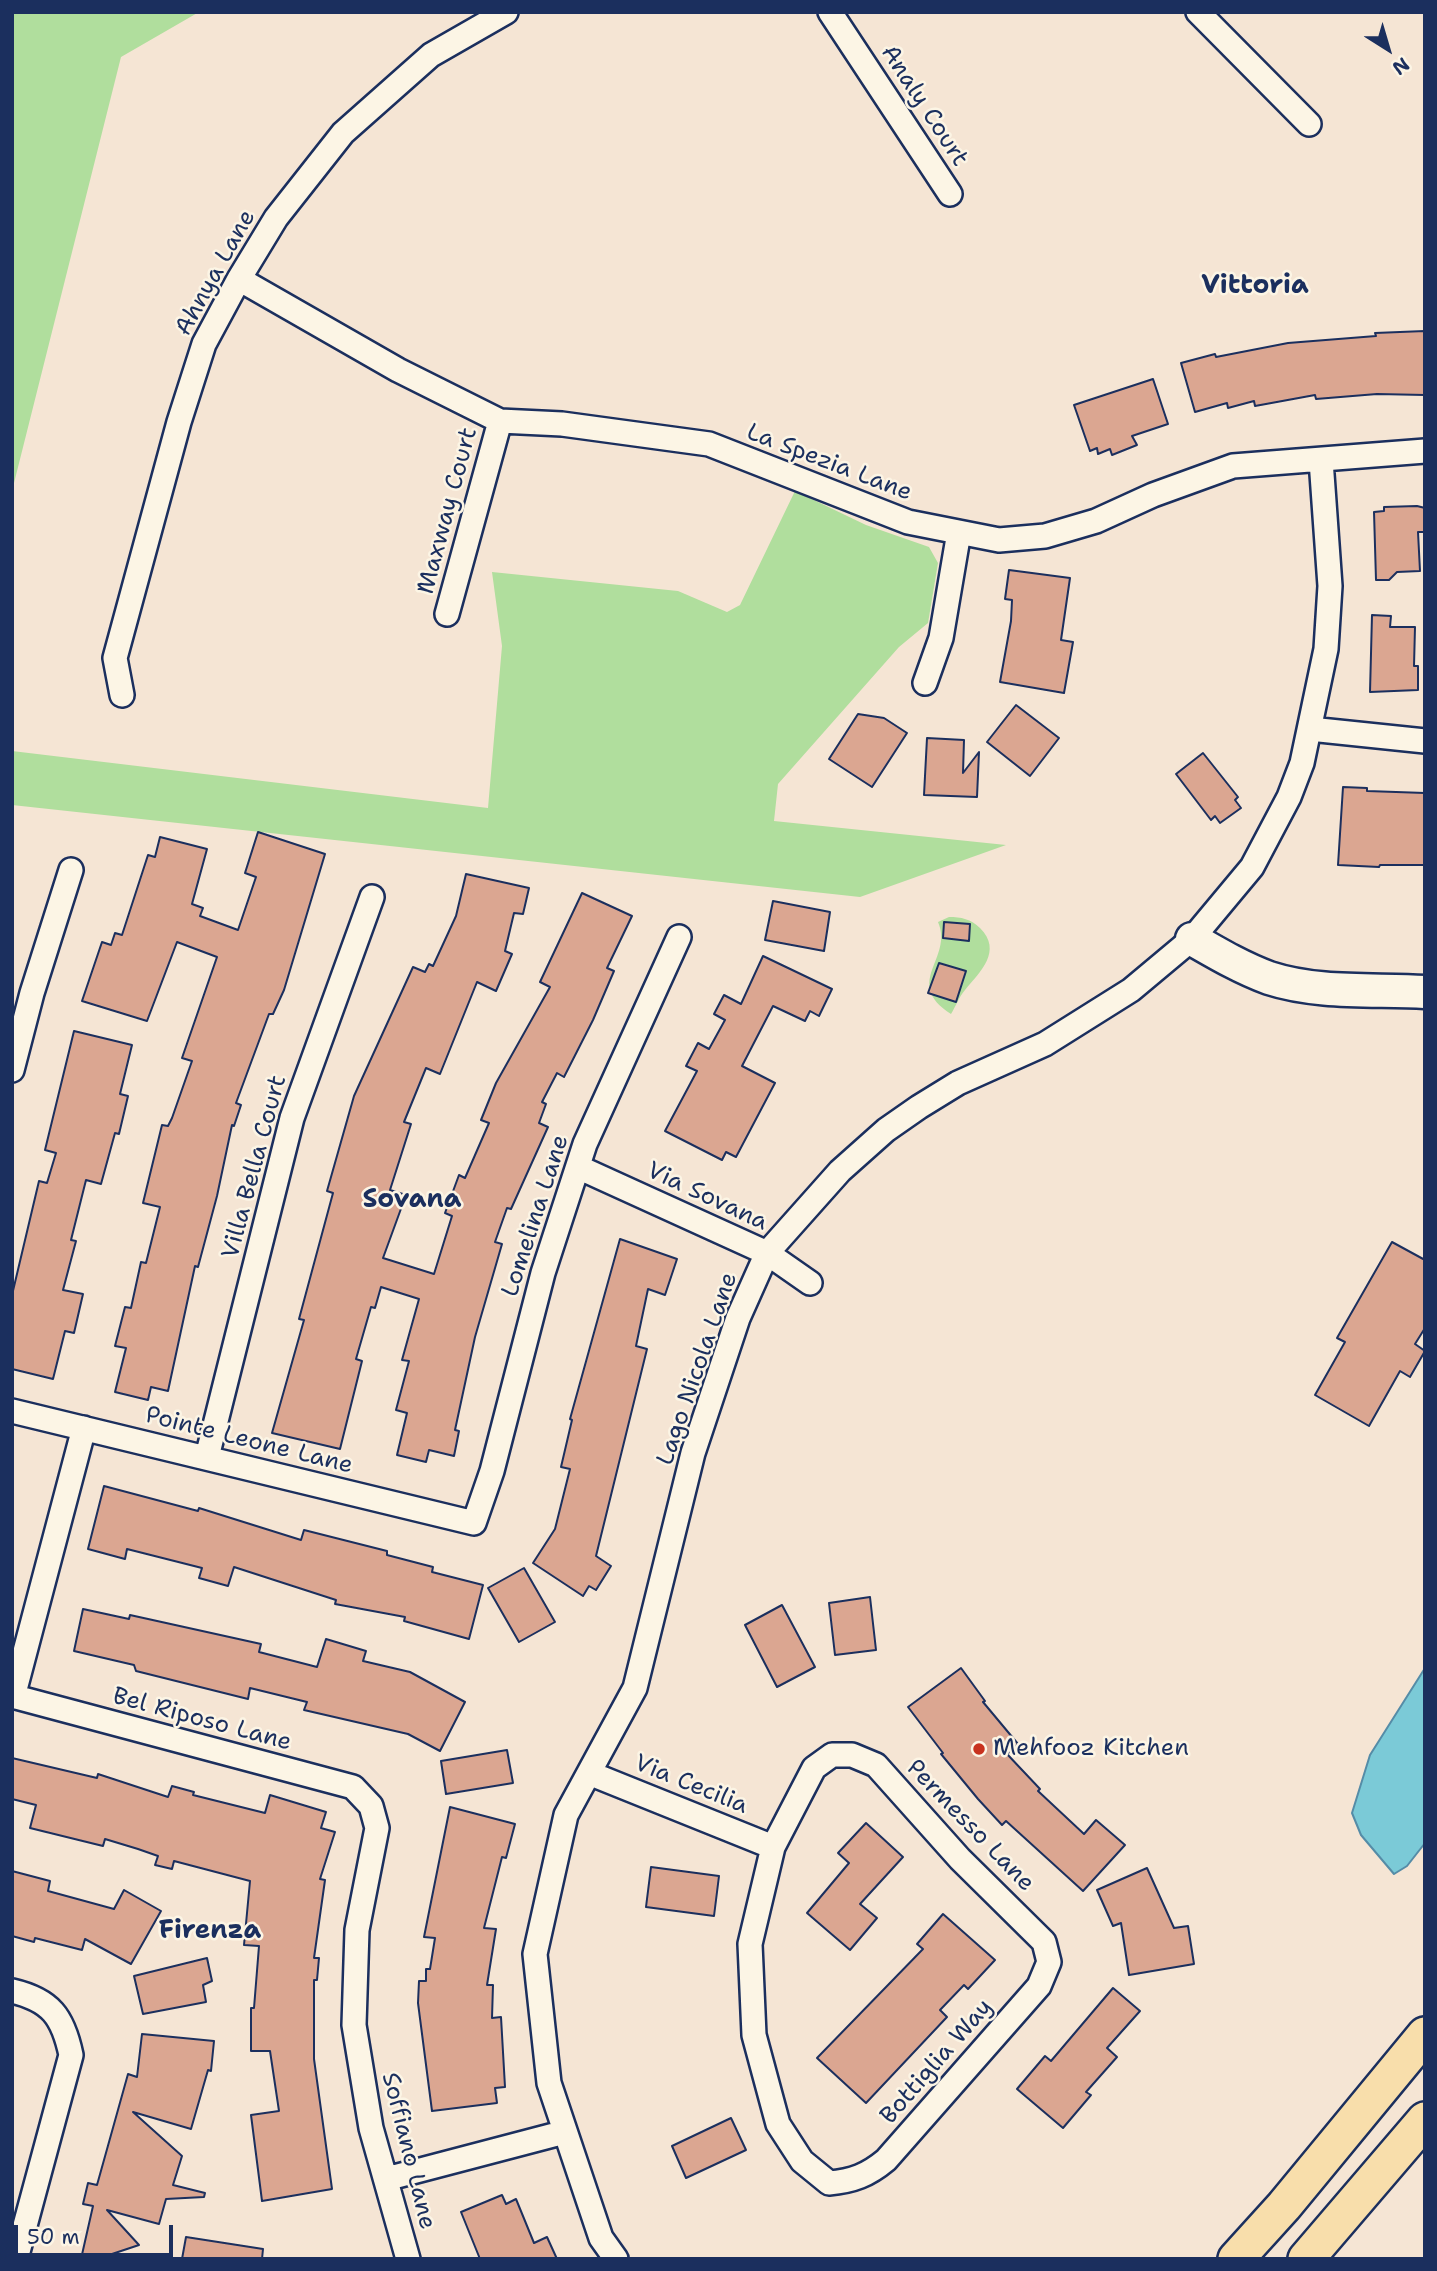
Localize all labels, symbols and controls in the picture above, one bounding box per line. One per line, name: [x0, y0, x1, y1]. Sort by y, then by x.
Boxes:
north arrow: [1353, 14, 1423, 84]
street label: Analy Court: [874, 40, 974, 172]
text: N: [1387, 52, 1414, 81]
street label: Ahnya Lane: [170, 205, 262, 341]
district label: Vittoria: [1201, 270, 1309, 302]
street label: La Spezia Lane: [742, 418, 916, 508]
street label: Maxway Court: [412, 425, 484, 597]
street label: Villa Bella Court: [217, 1072, 293, 1262]
street label: Lomelina Lane: [496, 1132, 576, 1300]
street label: Via Sovana: [642, 1157, 772, 1237]
district label: Sovana: [362, 1184, 462, 1216]
street label: Lago Nicola Lane: [652, 1269, 744, 1469]
street label: Pointe Leone Lane: [142, 1401, 356, 1481]
street label: Bel Riposo Lane: [109, 1682, 295, 1758]
place label: Mehfooz Kitchen: [993, 1735, 1189, 1763]
marker: Mehfooz Kitchen: [971, 1741, 987, 1757]
street label: Via Cecilia: [630, 1749, 752, 1821]
street label: Permesso Lane: [900, 1754, 1040, 1898]
district label: Firenza: [159, 1915, 261, 1947]
street label: Bottiglia Way: [875, 1994, 999, 2130]
street label: Soffiano Lane: [375, 2070, 441, 2232]
scale bar: [18, 2212, 177, 2256]
text: 50 m: [27, 2223, 80, 2251]

